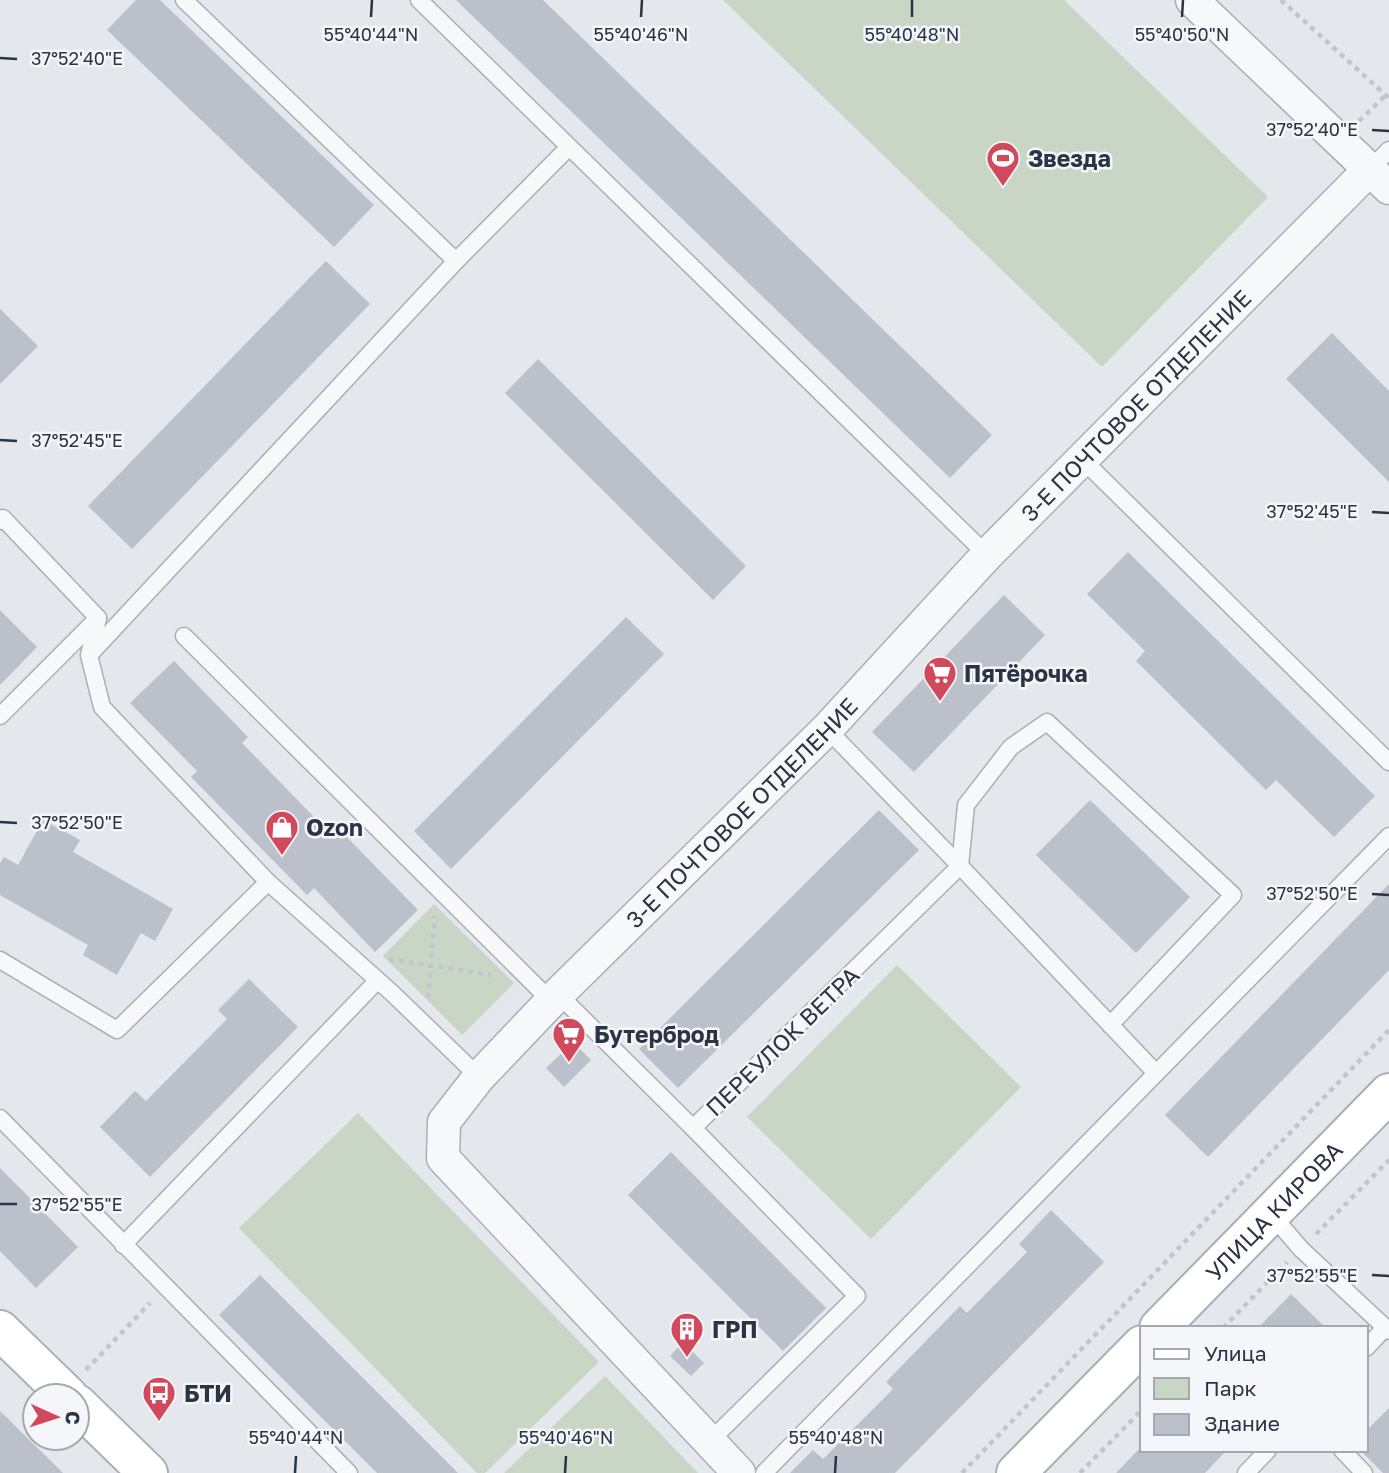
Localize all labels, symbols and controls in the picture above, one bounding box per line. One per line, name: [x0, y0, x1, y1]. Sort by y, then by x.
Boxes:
text: 55°40'44"N: [323, 23, 419, 45]
text: 55°40'46"N: [594, 23, 688, 45]
text: 55°40'48"N: [864, 23, 960, 45]
text: 55°40'50"N: [1135, 23, 1229, 45]
text: 37°52'40"E: [31, 47, 123, 69]
text: 37°52'40"E: [1266, 118, 1358, 140]
sports icon: Звезда: [984, 139, 1022, 188]
place label: Звезда: [1028, 144, 1111, 172]
street label: 3-Е ПОЧТОВОЕ ОТДЕЛЕНИЕ: [1015, 284, 1257, 527]
text: 37°52'45"E: [31, 429, 123, 451]
text: 37°52'45"E: [1266, 500, 1358, 522]
supermarket icon: Пятёрочка: [921, 654, 959, 703]
place label: Пятёрочка: [964, 659, 1088, 687]
street label: 3-Е ПОЧТОВОЕ ОТДЕЛЕНИЕ: [620, 692, 863, 933]
shop icon: Ozon: [263, 808, 301, 857]
text: 37°52'50"E: [31, 811, 123, 833]
place label: Ozon: [306, 813, 363, 841]
text: 37°52'50"E: [1266, 882, 1358, 904]
street label: ПЕРЕУЛОК ВЕТРА: [699, 961, 865, 1121]
supermarket icon: Бутерброд: [550, 1015, 588, 1064]
place label: Бутерброд: [594, 1020, 719, 1048]
street label: УЛИЦА КИРОВА: [1200, 1135, 1348, 1286]
text: 37°52'55"E: [32, 1193, 122, 1215]
text: 37°52'55"E: [1267, 1264, 1357, 1286]
building icon: ГРП: [668, 1310, 706, 1359]
place label: ГРП: [712, 1315, 758, 1343]
legend: [1140, 1326, 1368, 1452]
text: Улица: [1204, 1340, 1267, 1366]
bus stop icon: БТИ: [140, 1374, 178, 1423]
text: Парк: [1204, 1375, 1257, 1401]
place label: БТИ: [184, 1379, 232, 1407]
north arrow: [21, 1382, 91, 1452]
text: Здание: [1204, 1410, 1280, 1436]
text: С: [62, 1411, 85, 1425]
text: 55°40'44"N: [248, 1426, 344, 1448]
text: 55°40'46"N: [519, 1426, 613, 1448]
text: 55°40'48"N: [788, 1426, 884, 1448]

